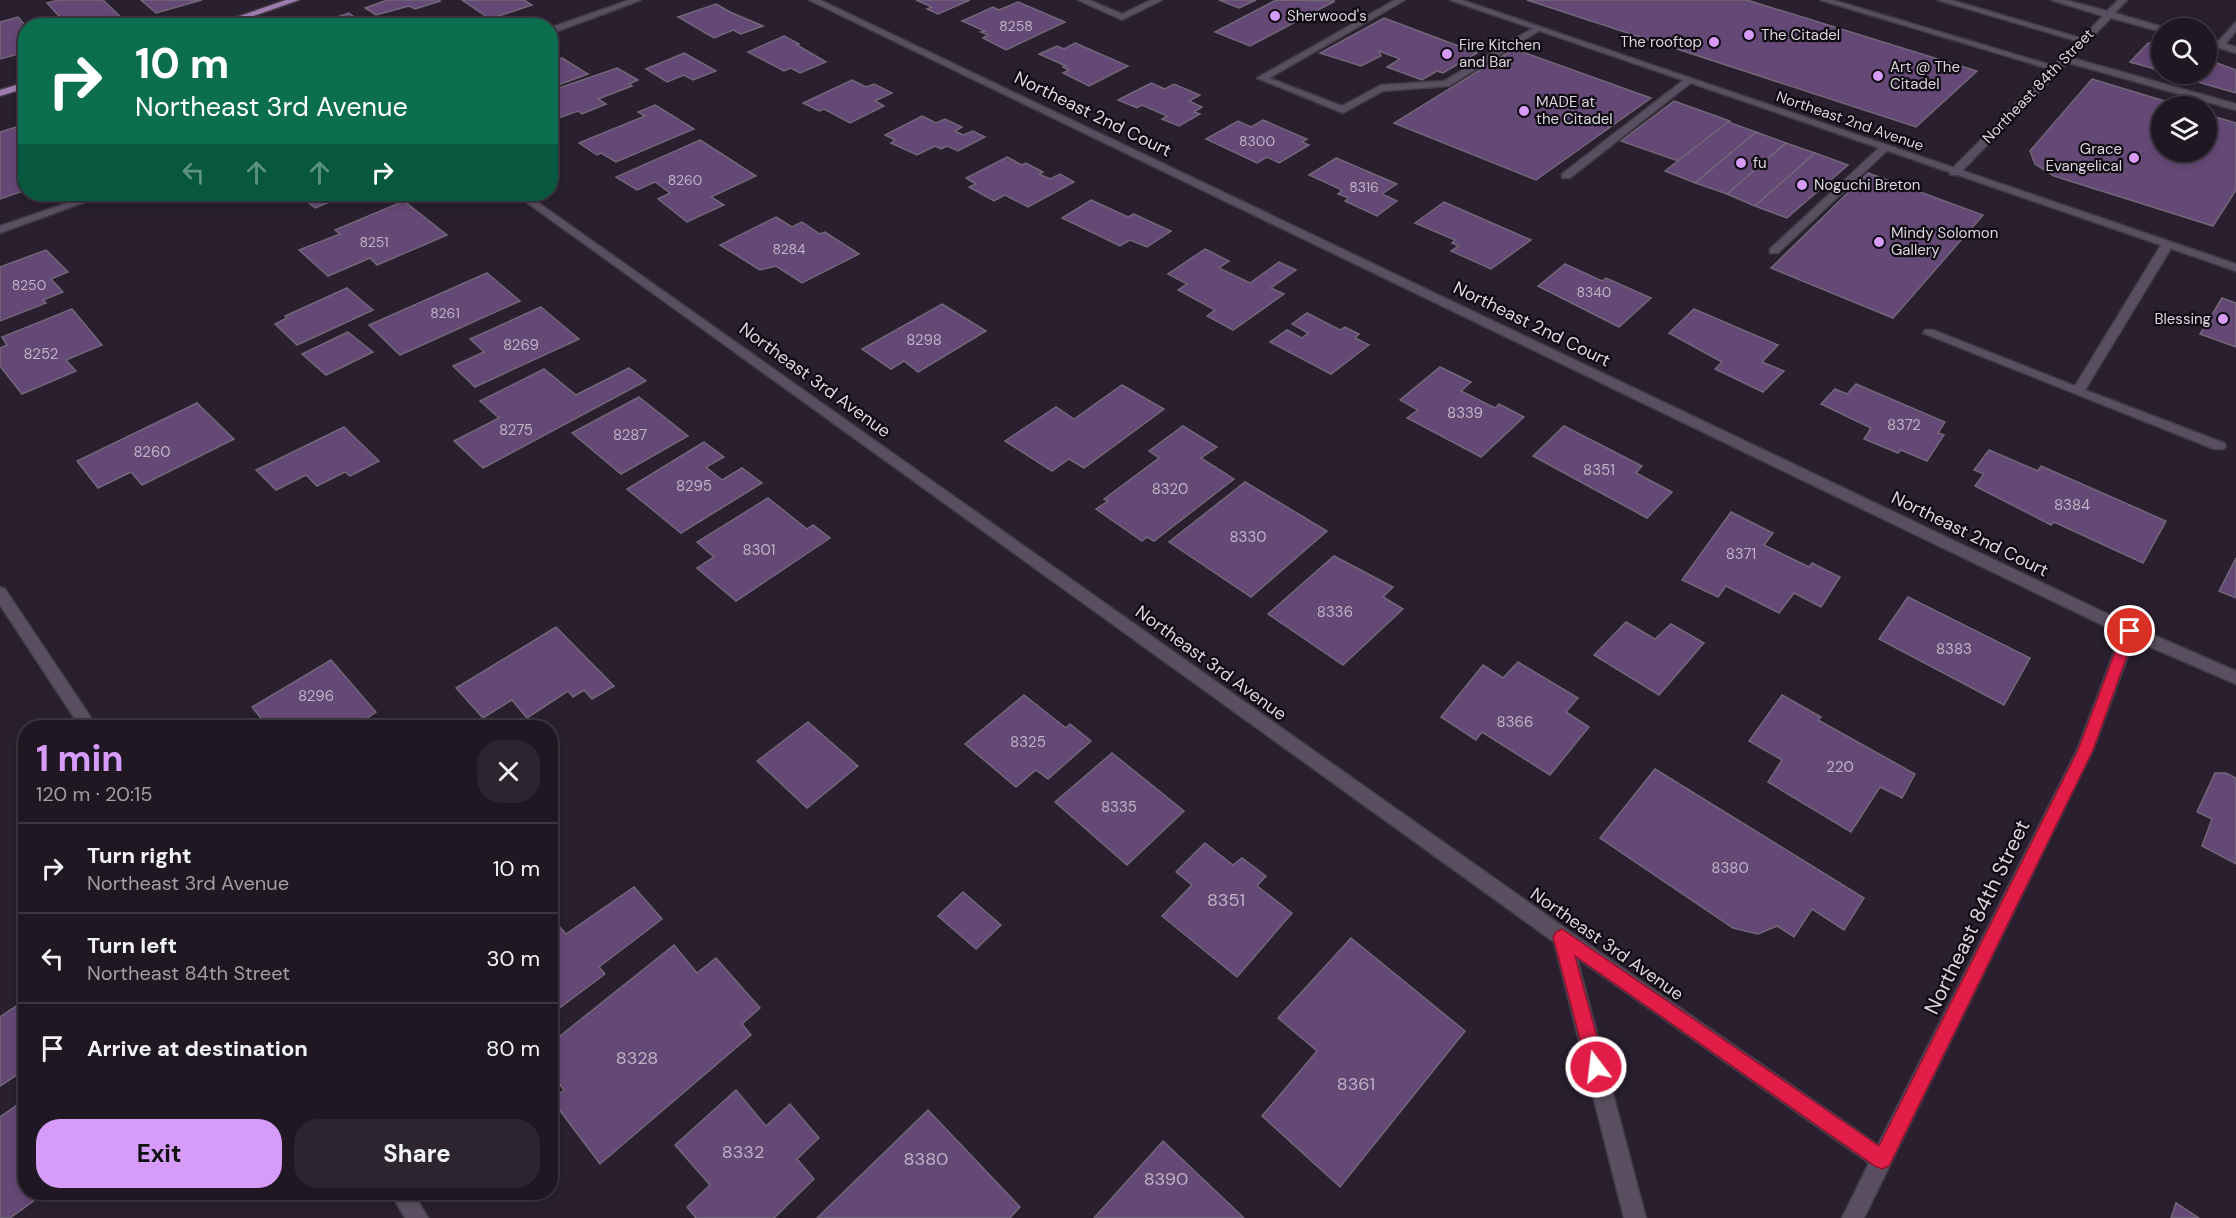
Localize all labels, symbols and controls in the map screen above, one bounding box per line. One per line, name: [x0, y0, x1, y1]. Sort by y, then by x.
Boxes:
place label: Sherwood's: [1287, 6, 1367, 26]
marker: Sherwood's: [1268, 9, 1282, 23]
house number: 8258: [999, 17, 1033, 35]
map controls: [2151, 18, 2217, 162]
button: search: [2151, 18, 2217, 84]
street label: Northeast 84th Street: [1978, 24, 2098, 148]
place label: The Citadel: [1761, 25, 1840, 45]
marker: The Citadel: [1742, 28, 1756, 42]
place label: The rooftop: [1620, 32, 1702, 52]
place label: Fire Kitchen and Bar: [1459, 35, 1541, 72]
marker: The rooftop: [1707, 35, 1721, 49]
text: 10 m: [135, 36, 229, 91]
icon: right: [36, 42, 114, 120]
marker: Fire Kitchen and Bar: [1440, 47, 1454, 61]
place label: Art @ The Citadel: [1890, 57, 1960, 94]
street label: Northeast 2nd Court: [1010, 66, 1176, 162]
marker: Art @ The Citadel: [1871, 69, 1885, 83]
street label: Northeast 2nd Avenue: [1774, 86, 1926, 156]
text: Northeast 3rd Avenue: [135, 89, 408, 124]
place label: MADE at the Citadel: [1536, 92, 1613, 129]
button: layers: [2151, 96, 2217, 162]
marker: MADE at the Citadel: [1517, 104, 1531, 118]
house number: 8300: [1239, 132, 1275, 150]
place label: Grace Evangelical: [2046, 139, 2122, 176]
marker: Grace Evangelical: [2127, 151, 2141, 165]
place label: fu: [1753, 153, 1767, 173]
icon: left: [177, 156, 210, 189]
icon: ahead: [240, 156, 273, 189]
icon: ahead: [303, 156, 336, 189]
icon: right: [366, 156, 399, 189]
marker: fu: [1734, 156, 1748, 170]
house number: 8260: [668, 171, 702, 189]
place label: Noguchi Breton: [1814, 175, 1920, 195]
house number: 8316: [1349, 178, 1379, 196]
marker: Noguchi Breton: [1795, 178, 1809, 192]
place label: Mindy Solomon Gallery: [1891, 223, 1998, 260]
house number: 8251: [359, 233, 389, 251]
marker: Mindy Solomon Gallery: [1872, 235, 1886, 249]
house number: 8284: [772, 240, 806, 258]
house number: 8250: [12, 276, 46, 294]
street label: Northeast 2nd Court: [1449, 276, 1615, 372]
house number: 8340: [1577, 283, 1611, 301]
house number: 8261: [430, 304, 460, 322]
place label: Blessing: [2154, 309, 2211, 329]
marker: Blessing: [2216, 312, 2230, 326]
street label: Northeast 3rd Avenue: [734, 317, 896, 443]
house number: 8298: [906, 330, 942, 350]
house number: 8269: [503, 335, 539, 355]
house number: 8252: [23, 344, 59, 364]
house number: 8339: [1447, 403, 1483, 423]
house number: 8372: [1887, 415, 1921, 435]
house number: 8275: [499, 420, 533, 440]
house number: 8287: [613, 425, 647, 445]
house number: 8260: [133, 442, 171, 462]
house number: 8351: [1583, 460, 1615, 480]
house number: 8295: [676, 476, 712, 496]
house number: 8320: [1152, 479, 1188, 499]
street label: Northeast 2nd Court: [1887, 486, 2053, 582]
house number: 8384: [2054, 495, 2090, 515]
house number: 8330: [1229, 527, 1267, 547]
house number: 8301: [743, 540, 775, 560]
house number: 8371: [1726, 544, 1756, 564]
street label: Northeast 3rd Avenue: [1130, 600, 1292, 726]
house number: 8336: [1317, 602, 1353, 622]
pin: [2104, 605, 2155, 656]
icon: arrive: [2113, 614, 2146, 647]
house number: 8383: [1936, 639, 1972, 659]
house number: 8296: [298, 686, 334, 706]
house number: 8366: [1497, 712, 1533, 732]
house number: 8325: [1010, 732, 1046, 752]
text: 1 min: [36, 735, 124, 782]
button: close: [477, 740, 540, 803]
house number: 220: [1826, 757, 1854, 777]
text: 120 m · 20:15: [36, 781, 152, 807]
house number: 8335: [1101, 797, 1137, 817]
street label: Northeast 84th Street: [1918, 815, 2036, 1019]
text: Turn right: [87, 841, 192, 870]
icon: right: [36, 852, 69, 885]
text: 10 m: [493, 854, 540, 883]
house number: 8380: [1711, 858, 1749, 878]
text: Northeast 3rd Avenue: [87, 870, 289, 896]
street label: Northeast 3rd Avenue: [1526, 882, 1688, 1006]
house number: 8351: [1207, 888, 1245, 912]
text: Turn left: [87, 931, 177, 960]
icon: left: [36, 942, 69, 975]
text: 30 m: [486, 944, 540, 973]
text: Northeast 84th Street: [87, 960, 290, 986]
icon: arrive: [36, 1032, 69, 1065]
text: Arrive at destination: [87, 1034, 308, 1063]
text: 80 m: [486, 1034, 540, 1063]
position arrow: [1564, 1035, 1628, 1099]
house number: 8328: [616, 1046, 658, 1070]
house number: 8361: [1337, 1072, 1375, 1096]
button: Exit: [36, 1119, 282, 1188]
button: Share: [294, 1119, 540, 1188]
house number: 8332: [722, 1140, 764, 1164]
house number: 8380: [904, 1147, 948, 1171]
house number: 8390: [1144, 1167, 1188, 1191]

